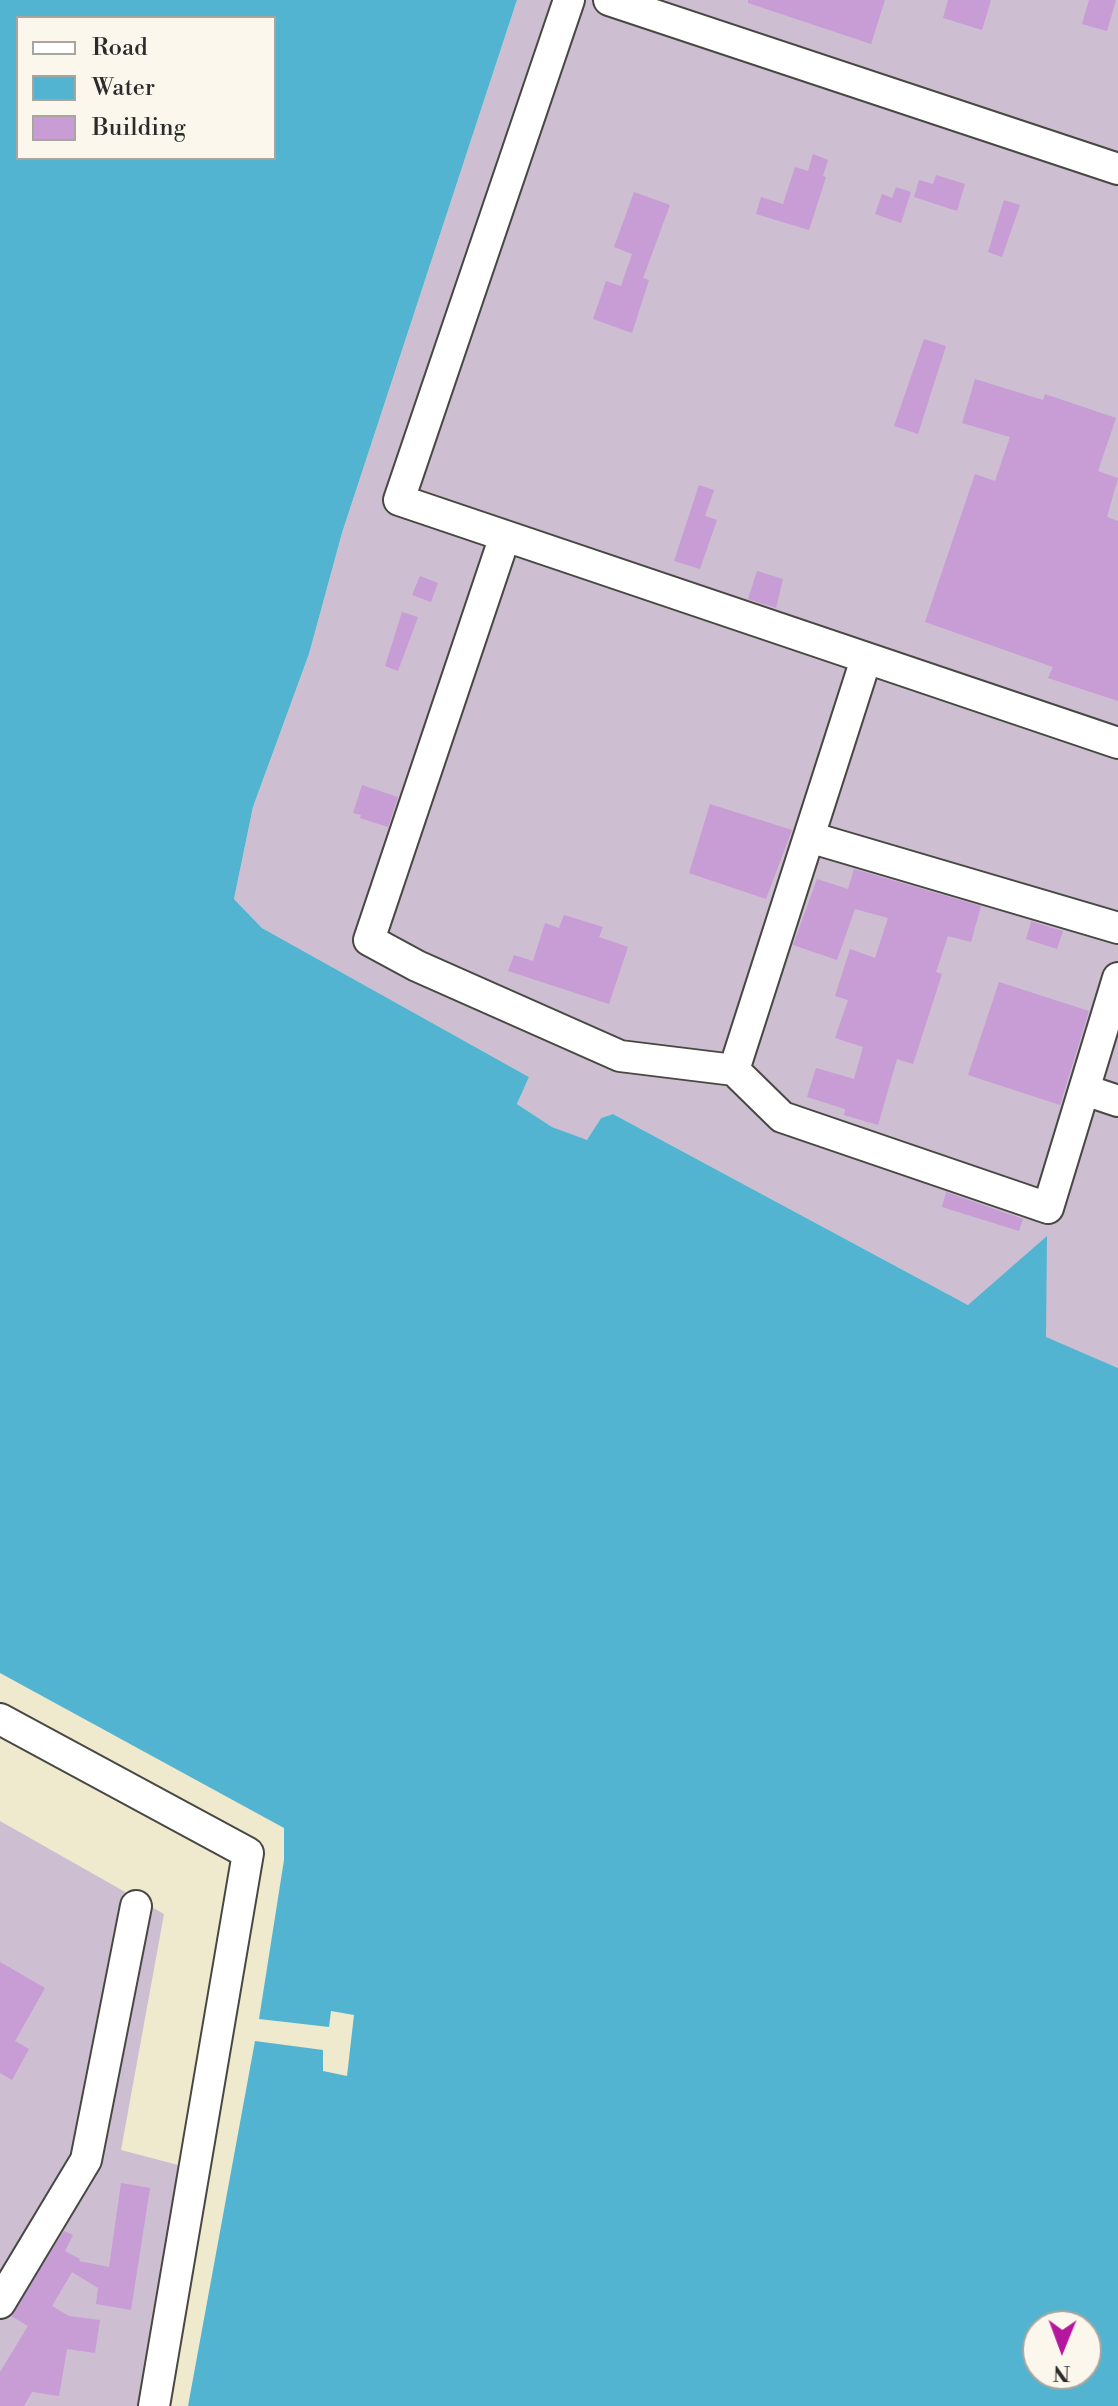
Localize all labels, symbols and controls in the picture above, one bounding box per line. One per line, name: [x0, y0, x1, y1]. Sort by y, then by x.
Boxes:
legend: [16, 16, 276, 160]
text: Road: [92, 33, 148, 63]
text: Water: [92, 73, 155, 103]
text: Building: [92, 113, 186, 143]
north arrow: [1022, 2310, 1102, 2390]
text: N: [1053, 2359, 1071, 2386]

